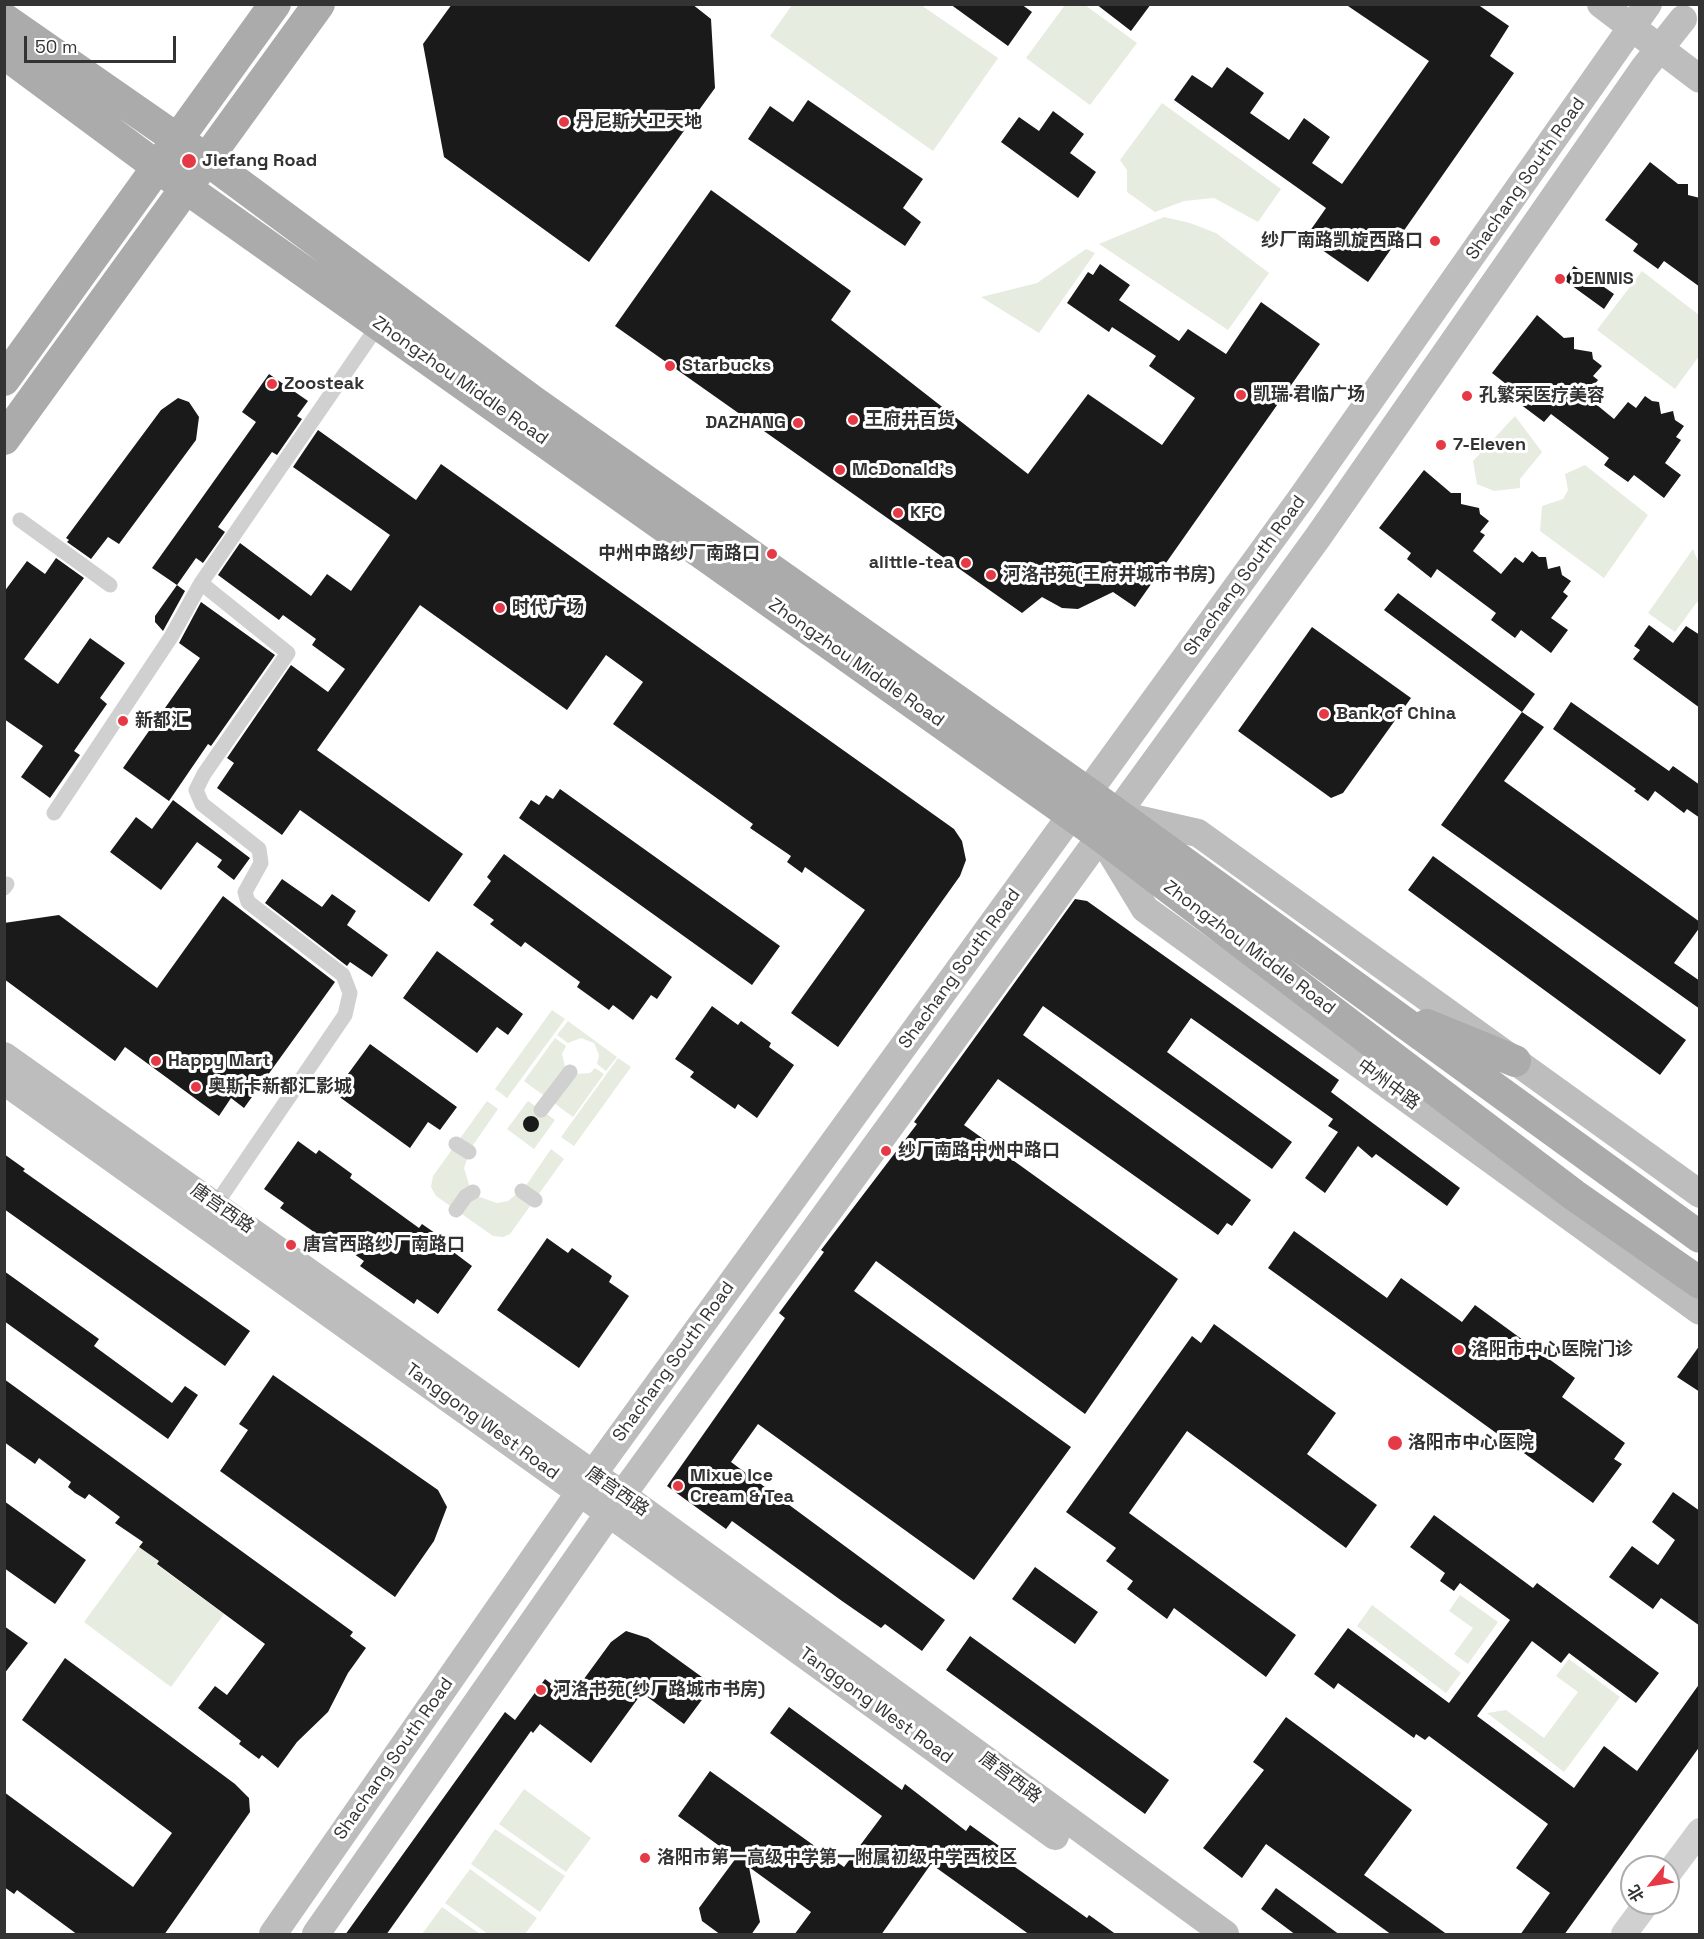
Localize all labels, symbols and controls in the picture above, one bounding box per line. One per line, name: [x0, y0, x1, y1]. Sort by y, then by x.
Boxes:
scale bar: [27, 24, 178, 62]
text: 50 m: [35, 35, 77, 58]
street label: Shachang South Road: [1462, 94, 1590, 264]
place label: 丹尼斯大卫天地: [576, 111, 702, 133]
marker: 丹尼斯大卫天地: [557, 115, 571, 129]
place label: Jiefang Road: [202, 150, 317, 172]
marker: Jiefang Road: [180, 152, 198, 170]
place label: 纱厂南路凯旋西路口: [1261, 230, 1423, 252]
marker: 纱厂南路凯旋西路口: [1428, 234, 1442, 248]
place label: DENNIS: [1572, 268, 1634, 290]
marker: DENNIS: [1553, 272, 1567, 286]
street label: Zhongzhou Middle Road: [368, 312, 552, 450]
place label: Starbucks: [682, 355, 771, 377]
marker: Starbucks: [663, 359, 677, 373]
place label: Zoosteak: [284, 373, 364, 395]
marker: Zoosteak: [265, 377, 279, 391]
place label: 凯瑞·君临广场: [1253, 384, 1365, 406]
place label: 孔繁荣医疗美容: [1479, 385, 1605, 407]
marker: 凯瑞·君临广场: [1234, 388, 1248, 402]
marker: 孔繁荣医疗美容: [1460, 389, 1474, 403]
place label: 王府井百货: [865, 409, 955, 431]
place label: DAZHANG: [705, 412, 786, 434]
marker: 王府井百货: [846, 413, 860, 427]
marker: DAZHANG: [791, 416, 805, 430]
place label: 7-Eleven: [1453, 434, 1526, 456]
marker: 7-Eleven: [1434, 438, 1448, 452]
place label: McDonald's: [852, 459, 954, 481]
marker: McDonald's: [833, 463, 847, 477]
street label: Shachang South Road: [1180, 492, 1310, 660]
place label: KFC: [910, 502, 942, 524]
marker: KFC: [891, 506, 905, 520]
place label: 中州中路纱厂南路口: [598, 543, 760, 565]
marker: 中州中路纱厂南路口: [765, 547, 779, 561]
place label: alittle-tea: [869, 552, 954, 574]
marker: alittle-tea: [959, 556, 973, 570]
place label: 河洛书苑(王府井城市书房): [1003, 564, 1215, 586]
marker: 河洛书苑(王府井城市书房): [984, 568, 998, 582]
street label: Zhongzhou Middle Road: [764, 594, 948, 732]
place label: 时代广场: [512, 597, 584, 619]
marker: 时代广场: [493, 601, 507, 615]
place label: Bank of China: [1336, 703, 1456, 725]
marker: Bank of China: [1317, 707, 1331, 721]
place label: 新都汇: [135, 710, 189, 732]
marker: 新都汇: [116, 714, 130, 728]
street label: Zhongzhou Middle Road: [1159, 876, 1339, 1020]
street label: Shachang South Road: [895, 885, 1025, 1053]
place label: Happy Mart: [168, 1050, 270, 1072]
marker: Happy Mart: [149, 1054, 163, 1068]
street label: 中州中路: [1353, 1055, 1423, 1115]
place label: 奥斯卡新都汇影城: [208, 1076, 352, 1098]
marker: 奥斯卡新都汇影城: [189, 1080, 203, 1094]
place label: 纱厂南路中州中路口: [898, 1140, 1060, 1162]
marker: 纱厂南路中州中路口: [879, 1144, 893, 1158]
street label: 唐宫西路: [186, 1180, 258, 1238]
place label: 唐宫西路纱厂南路口: [303, 1234, 465, 1256]
marker: 唐宫西路纱厂南路口: [284, 1238, 298, 1252]
street label: Shachang South Road: [609, 1278, 739, 1446]
place label: 洛阳市中心医院门诊: [1471, 1339, 1633, 1361]
marker: 洛阳市中心医院门诊: [1452, 1343, 1466, 1357]
street label: Tanggong West Road: [401, 1359, 563, 1485]
place label: 洛阳市中心医院: [1408, 1432, 1534, 1454]
marker: 洛阳市中心医院: [1386, 1434, 1404, 1452]
street label: 唐宫西路: [581, 1463, 653, 1521]
place label: Mixue Ice Cream & Tea: [690, 1465, 794, 1508]
marker: Mixue Ice Cream & Tea: [671, 1479, 685, 1493]
street label: Tanggong West Road: [795, 1643, 957, 1769]
street label: Shachang South Road: [330, 1674, 458, 1844]
place label: 河洛书苑(纱厂路城市书房): [553, 1679, 765, 1701]
marker: 河洛书苑(纱厂路城市书房): [534, 1683, 548, 1697]
street label: 唐宫西路: [975, 1748, 1045, 1808]
place label: 洛阳市第一高级中学第一附属初级中学西校区: [657, 1847, 1017, 1869]
marker: 洛阳市第一高级中学第一附属初级中学西校区: [638, 1851, 652, 1865]
north arrow: [1620, 1855, 1680, 1915]
text: 北: [1623, 1881, 1649, 1905]

